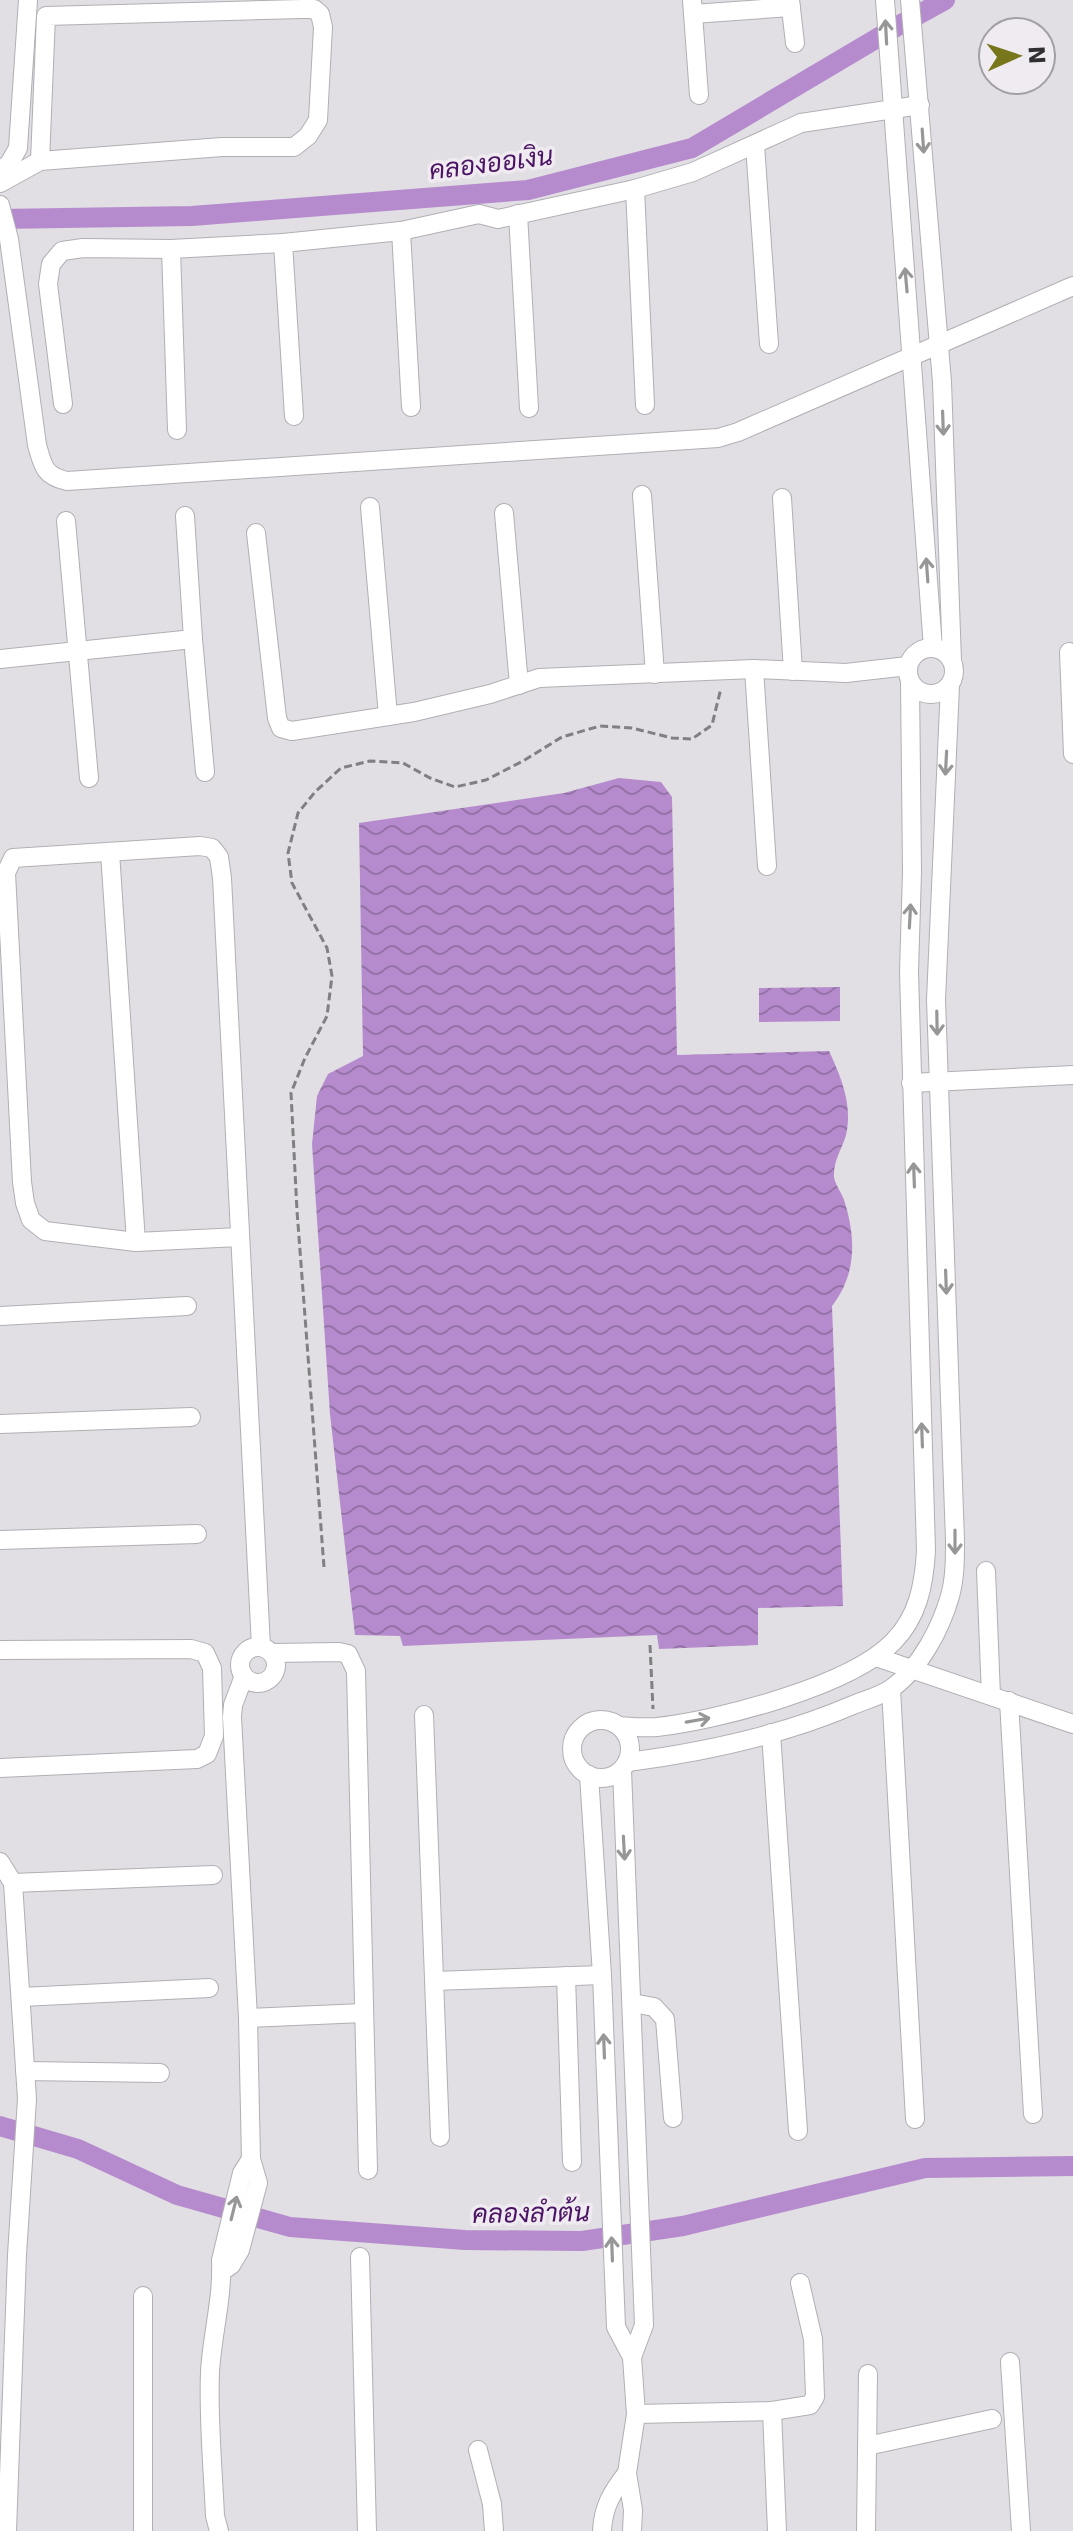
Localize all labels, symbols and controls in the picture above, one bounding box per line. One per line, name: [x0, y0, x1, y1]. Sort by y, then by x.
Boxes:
north arrow: [977, 16, 1057, 96]
one-way arrow: [879, 19, 894, 46]
text: N: [1024, 45, 1049, 65]
one-way arrow: [916, 127, 931, 154]
water label: คลองออเงิน: [427, 140, 555, 185]
one-way arrow: [898, 267, 913, 294]
one-way arrow: [936, 409, 951, 436]
one-way arrow: [920, 557, 935, 584]
one-way arrow: [939, 749, 954, 776]
one-way arrow: [902, 903, 917, 930]
one-way arrow: [929, 1009, 944, 1036]
one-way arrow: [906, 1162, 921, 1189]
one-way arrow: [938, 1268, 953, 1295]
one-way arrow: [914, 1422, 929, 1449]
one-way arrow: [947, 1528, 963, 1555]
one-way arrow: [685, 1712, 710, 1727]
one-way arrow: [617, 1834, 632, 1861]
one-way arrow: [597, 2033, 612, 2060]
one-way arrow: [227, 2196, 242, 2222]
water label: คลองลำต้น: [472, 2196, 591, 2229]
one-way arrow: [605, 2236, 620, 2263]

